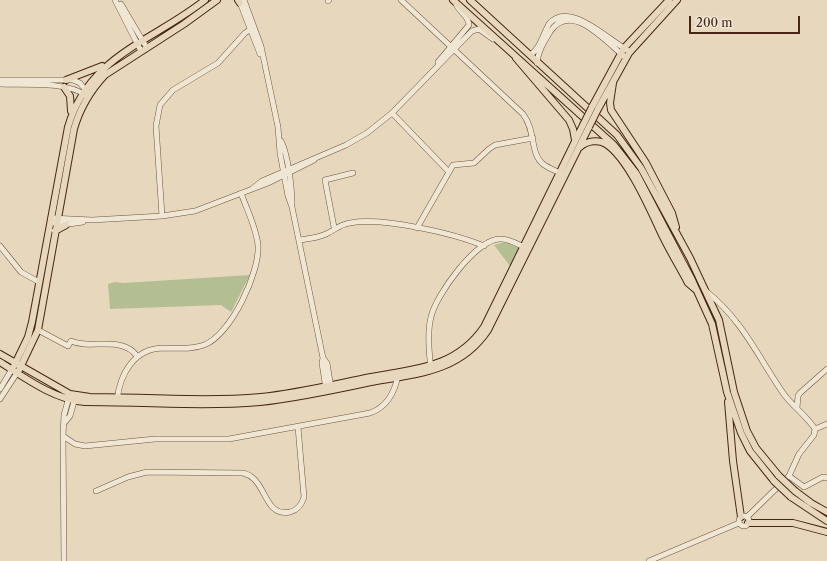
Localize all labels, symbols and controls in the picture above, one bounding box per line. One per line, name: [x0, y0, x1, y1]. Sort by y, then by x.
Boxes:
scale bar: [691, 8, 802, 34]
text: 200 m: [696, 15, 733, 30]

